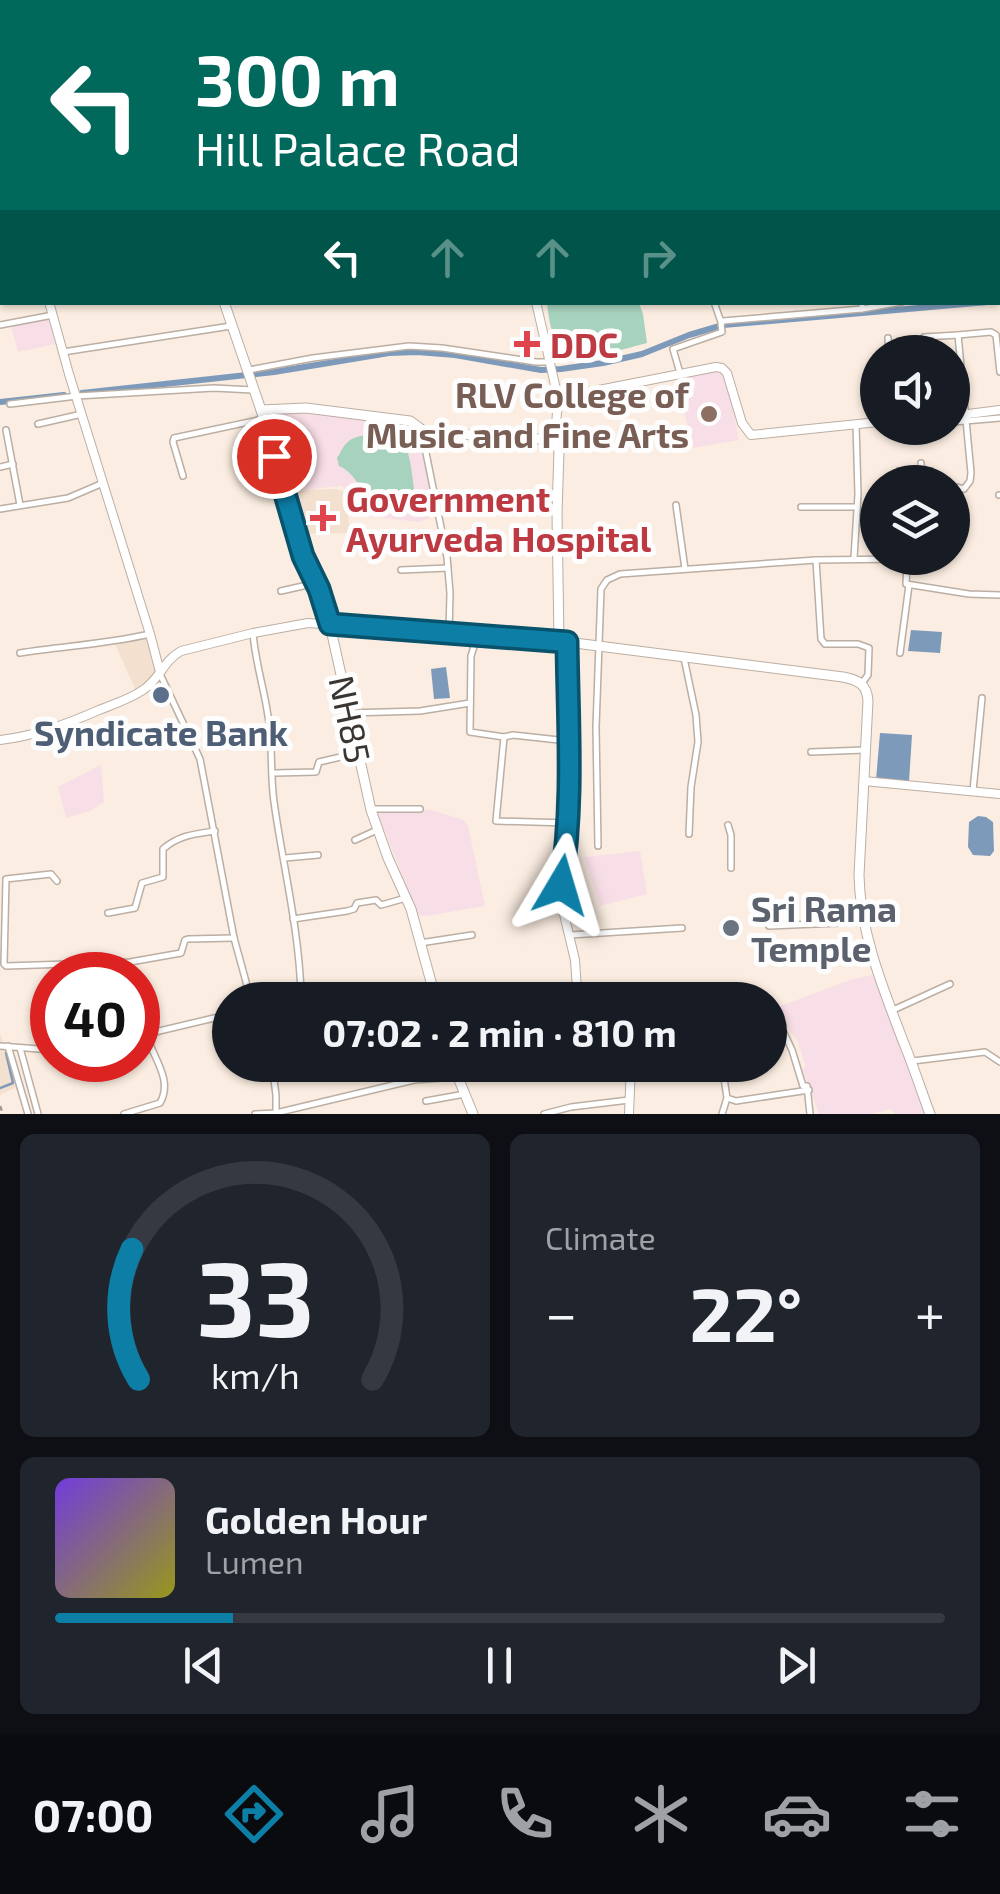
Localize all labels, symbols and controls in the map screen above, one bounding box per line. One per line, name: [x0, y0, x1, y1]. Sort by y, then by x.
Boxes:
text: 300 m: [195, 36, 400, 120]
icon: left: [30, 40, 160, 170]
text: Hill Palace Road: [195, 121, 521, 175]
icon: left: [315, 230, 370, 285]
icon: ahead: [420, 230, 475, 285]
icon: ahead: [525, 230, 580, 285]
icon: right: [630, 230, 685, 285]
place label: DDC: [550, 323, 618, 365]
marker: DDC: [514, 331, 540, 357]
map controls: [860, 335, 970, 575]
button: sound: [860, 335, 970, 445]
place label: RLV College of Music and Fine Arts: [366, 373, 690, 455]
marker: RLV College of Music and Fine Arts: [698, 403, 720, 425]
pin: [232, 414, 317, 499]
icon: arrive: [247, 429, 302, 484]
button: layers: [860, 465, 970, 575]
place label: Government Ayurveda Hospital: [346, 477, 652, 560]
marker: Government Ayurveda Hospital: [310, 505, 336, 531]
street label: NH85: [321, 672, 381, 766]
marker: Syndicate Bank: [150, 684, 172, 706]
place label: Syndicate Bank: [34, 711, 288, 754]
position arrow: [509, 833, 613, 937]
place label: Sri Rama Temple: [751, 887, 897, 969]
marker: Sri Rama Temple: [720, 917, 742, 939]
speed limit sign: 40: [30, 952, 160, 1082]
text: 07:02 · 2 min · 810 m: [322, 1009, 677, 1055]
text: Climate: [545, 1218, 656, 1256]
text: 33: [196, 1233, 314, 1358]
text: 22°: [689, 1267, 802, 1357]
text: −: [545, 1279, 577, 1345]
text: +: [915, 1279, 945, 1345]
text: km/h: [211, 1353, 299, 1396]
text: Golden Hour: [205, 1496, 427, 1542]
text: Lumen: [205, 1542, 304, 1580]
icon: previous: [176, 1638, 231, 1693]
icon: pause: [472, 1638, 527, 1693]
icon: next: [769, 1638, 824, 1693]
icon: directions: [219, 1779, 289, 1849]
icon: music: [355, 1779, 425, 1849]
icon: phone: [490, 1779, 560, 1849]
icon: climate: [626, 1779, 696, 1849]
icon: car: [762, 1779, 832, 1849]
icon: filters: [897, 1779, 967, 1849]
text: 07:00: [33, 1787, 153, 1841]

